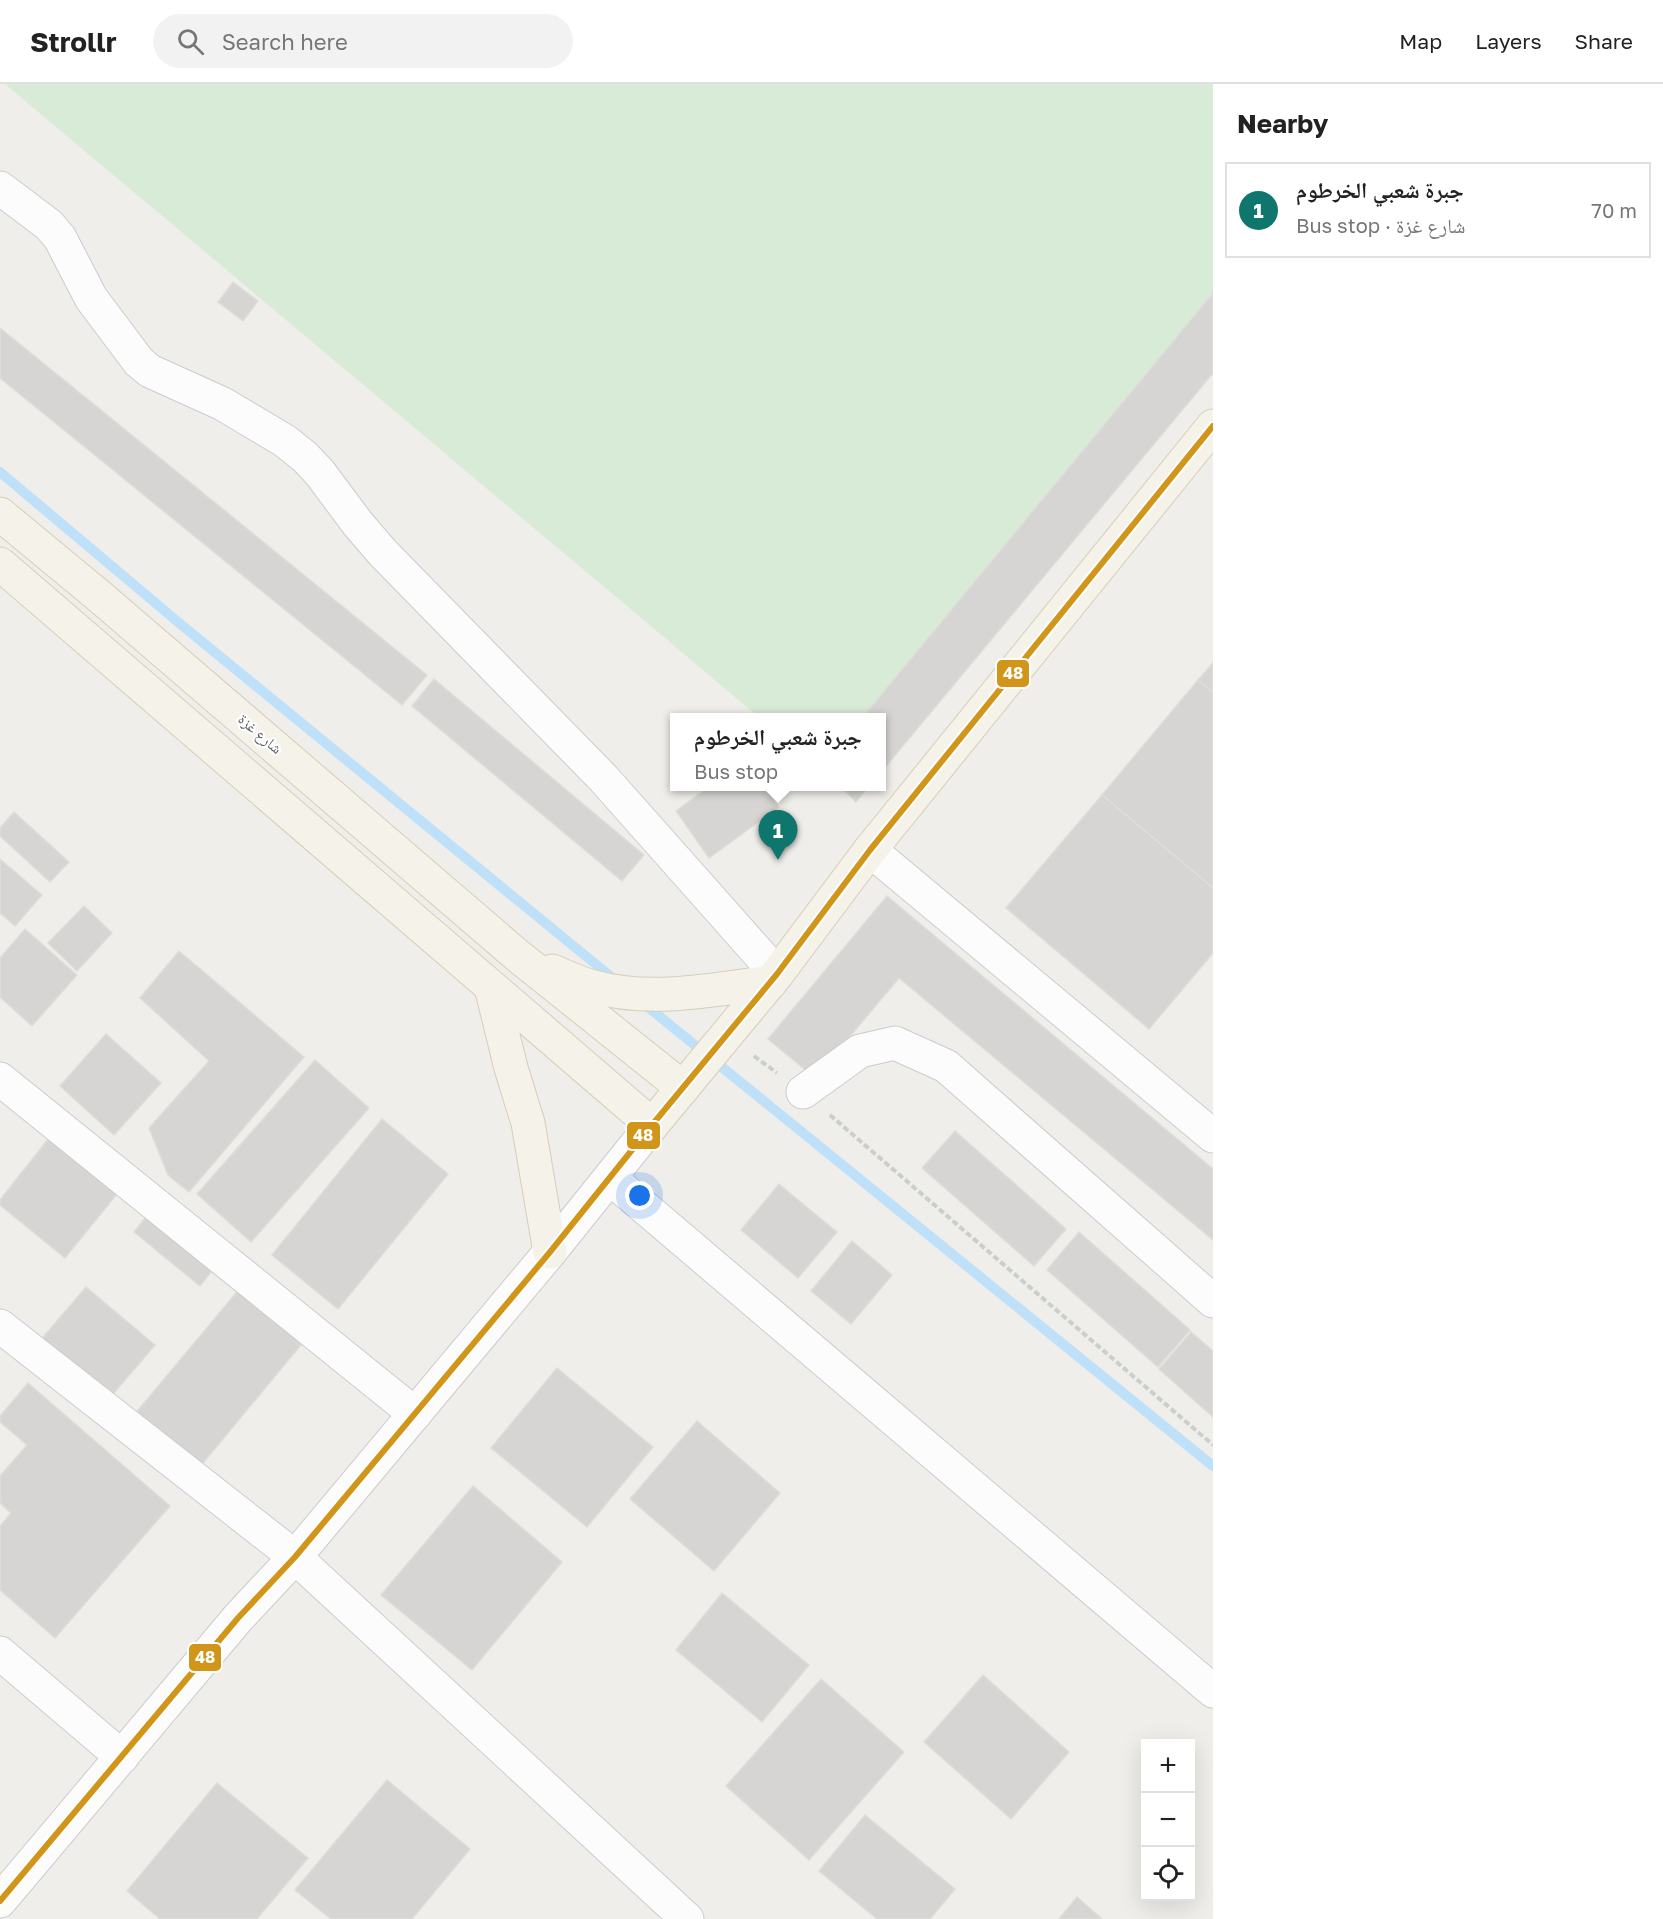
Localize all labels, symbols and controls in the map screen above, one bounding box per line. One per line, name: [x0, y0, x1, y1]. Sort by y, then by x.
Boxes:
search box: [153, 14, 573, 68]
text: Strollr: [30, 25, 117, 58]
icon: search: [174, 25, 207, 58]
text: Search here: [222, 28, 348, 55]
text: Map: [1399, 28, 1442, 54]
text: Layers: [1475, 28, 1542, 54]
text: Share: [1575, 28, 1633, 54]
text: Nearby: [1237, 108, 1328, 139]
text: جبرة شعبي الخرطوم: [1296, 176, 1464, 203]
text: 1: [1253, 198, 1264, 222]
text: 70 m: [1591, 198, 1637, 222]
text: Bus stop · شارع غزة: [1296, 213, 1465, 237]
line badge: 48: [996, 659, 1030, 688]
text: 48: [1003, 663, 1023, 683]
street label: شارع غزة: [234, 709, 286, 759]
popup: [670, 713, 886, 791]
text: جبرة شعبي الخرطوم: [694, 723, 862, 750]
text: Bus stop: [694, 759, 778, 783]
pin: 1: [758, 810, 798, 860]
line badge: 48: [626, 1121, 661, 1150]
text: 48: [633, 1125, 653, 1145]
your location: [625, 1181, 654, 1210]
line badge: 48: [188, 1643, 222, 1672]
text: 48: [195, 1647, 215, 1667]
map controls: [1141, 1739, 1195, 1901]
button: +: [1141, 1739, 1195, 1793]
button: −: [1141, 1793, 1195, 1847]
button: locate: [1141, 1847, 1195, 1901]

